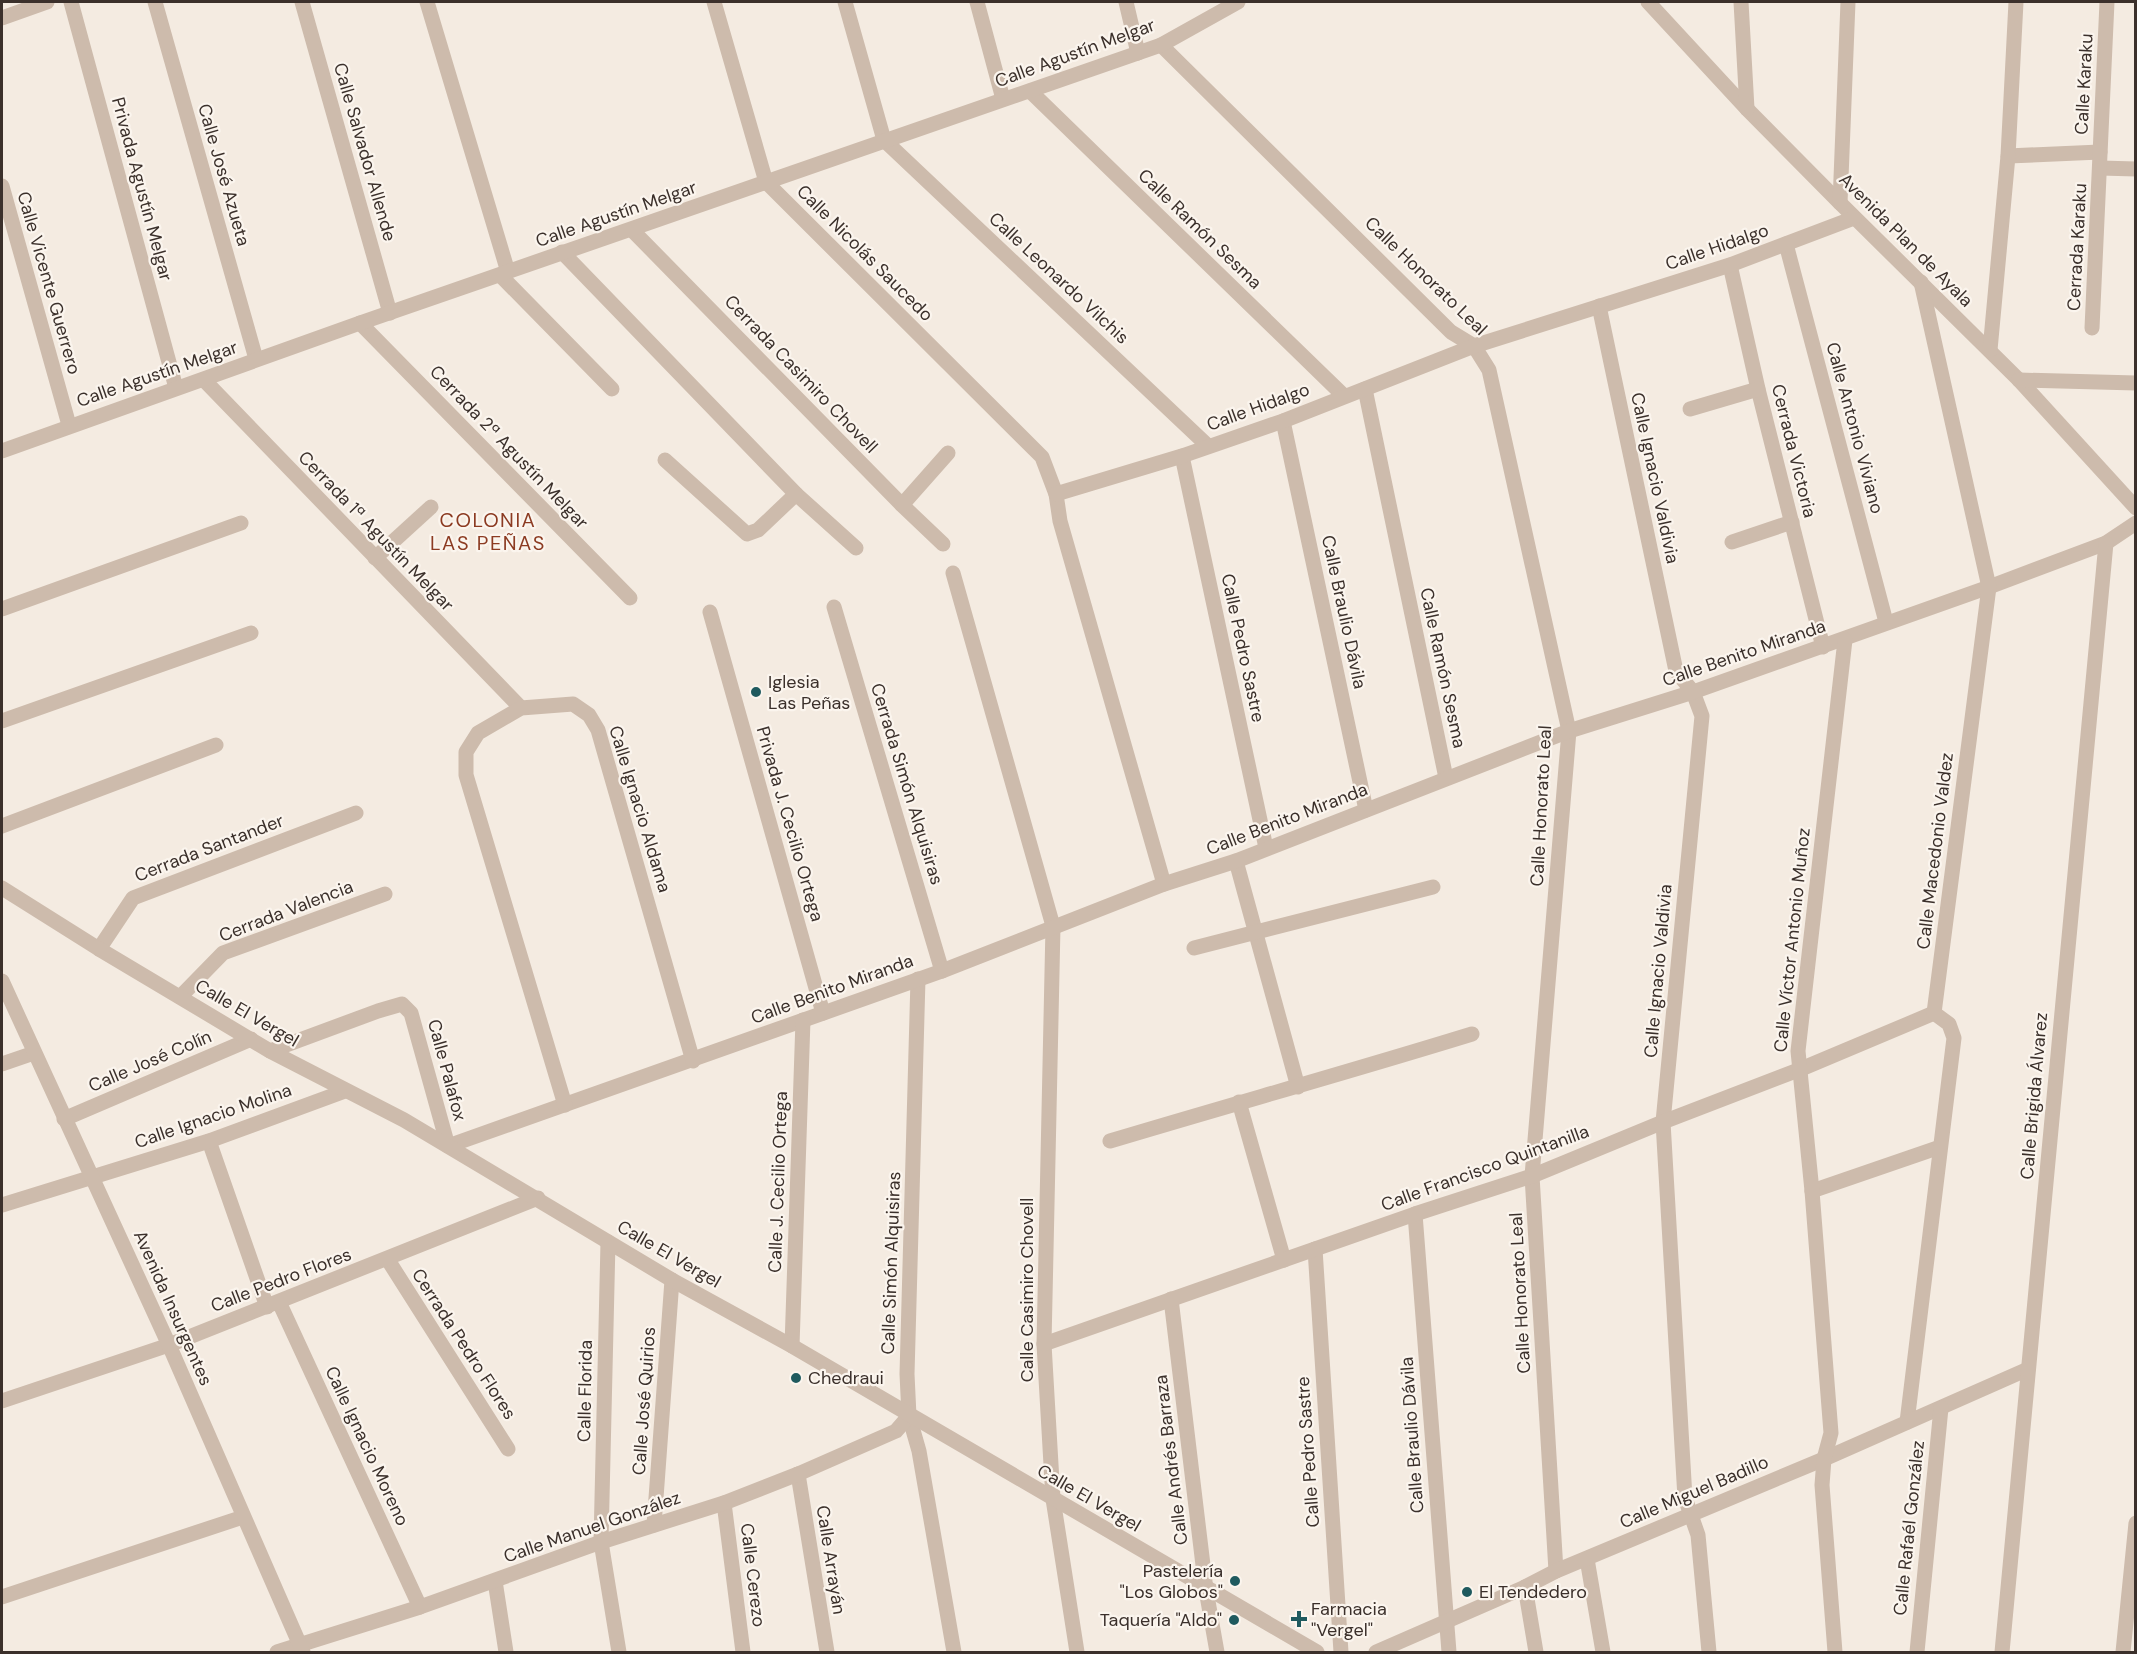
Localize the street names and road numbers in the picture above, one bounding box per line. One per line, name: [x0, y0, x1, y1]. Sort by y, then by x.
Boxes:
street label: Calle Agustín Melgar: [992, 13, 1159, 93]
street label: Calle Karaku: [2069, 33, 2099, 135]
street label: Calle Salvador Allende: [328, 60, 402, 244]
street label: Privada Agustín Melgar: [106, 95, 178, 284]
street label: Calle José Azueta: [192, 101, 256, 249]
street label: Calle Ramón Sesma: [1133, 164, 1267, 294]
street label: Avenida Plan de Ayala: [1834, 168, 1978, 312]
street label: Calle Agustín Melgar: [532, 175, 700, 253]
street label: Calle Nicolás Saucedo: [791, 179, 939, 327]
street label: Cerrada Karaku: [2062, 183, 2092, 311]
street label: Calle Vicente Guerrero: [11, 189, 87, 377]
street label: Calle Leonardo Vilchis: [984, 207, 1134, 349]
street label: Calle Honorato Leal: [1360, 211, 1492, 341]
street label: Calle Hidalgo: [1662, 218, 1772, 276]
street label: Cerrada Casimiro Chovell: [719, 290, 883, 458]
street label: Calle Agustín Melgar: [73, 335, 241, 413]
street label: Calle Antonio Viviano: [1821, 340, 1889, 516]
street label: Cerrada 2ª Agustín Melgar: [424, 360, 594, 534]
street label: Calle Hidalgo: [1203, 377, 1313, 437]
street label: Cerrada Victoria: [1766, 382, 1822, 520]
street label: Calle Ignacio Valdivia: [1625, 390, 1685, 566]
street label: Cerrada 1ª Agustín Melgar: [293, 446, 459, 617]
street label: Calle Braulio Dávila: [1316, 533, 1372, 691]
street label: Calle Pedro Sastre: [1216, 571, 1270, 725]
street label: Calle Ramón Sesma: [1414, 586, 1472, 750]
street label: Calle Benito Miranda: [1659, 614, 1829, 692]
street label: Cerrada Simón Alquisiras: [865, 680, 949, 888]
street label: Calle Ignacio Aldama: [603, 723, 677, 895]
street label: Privada J. Cecilio Ortega: [751, 724, 829, 924]
street label: Calle Honorato Leal: [1525, 725, 1557, 887]
street label: Calle Macedonio Valdez: [1911, 751, 1959, 951]
street label: Calle Benito Miranda: [1203, 777, 1371, 861]
street label: Cerrada Santander: [131, 808, 287, 888]
street label: Calle Víctor Antonio Muñoz: [1768, 827, 1816, 1053]
street label: Cerrada Valencia: [215, 874, 357, 948]
street label: Calle Ignacio Valdivia: [1638, 883, 1678, 1059]
street label: Calle Benito Miranda: [748, 948, 916, 1030]
street label: Calle El Vergel: [191, 974, 303, 1052]
street label: Calle Brigida Álvarez: [2015, 1012, 2053, 1180]
street label: Calle Palafox: [422, 1016, 472, 1124]
street label: Calle José Colín: [85, 1024, 215, 1098]
street label: Calle Ignacio Molina: [131, 1078, 295, 1154]
street label: Calle J. Cecilio Ortega: [763, 1091, 793, 1273]
street label: Calle Francisco Quintanilla: [1378, 1119, 1592, 1217]
street label: Calle Simón Alquisiras: [876, 1171, 906, 1355]
street label: Calle Casimiro Chovell: [1015, 1198, 1039, 1382]
street label: Calle Honorato Leal: [1504, 1212, 1536, 1374]
street label: Calle El Vergel: [613, 1215, 725, 1293]
street label: Avenida Insurgentes: [128, 1227, 218, 1389]
street label: Calle Pedro Flores: [207, 1242, 355, 1318]
street label: Cerrada Pedro Flores: [406, 1264, 522, 1424]
street label: Calle José Quirios: [627, 1326, 661, 1476]
street label: Calle Florida: [572, 1340, 598, 1442]
street label: Calle Braulio Dávila: [1395, 1356, 1429, 1514]
street label: Calle Ignacio Moreno: [319, 1362, 415, 1530]
street label: Calle Andrés Barraza: [1149, 1373, 1193, 1547]
street label: Calle Pedro Sastre: [1291, 1376, 1325, 1528]
street label: Calle Rafaél González: [1888, 1439, 1930, 1617]
street label: Calle Miguel Badillo: [1616, 1450, 1772, 1534]
street label: Calle El Vergel: [1033, 1459, 1145, 1537]
street label: Calle Manuel González: [500, 1485, 684, 1569]
street label: Calle Arrayán: [811, 1504, 851, 1616]
street label: Calle Cerezo: [735, 1522, 771, 1628]

